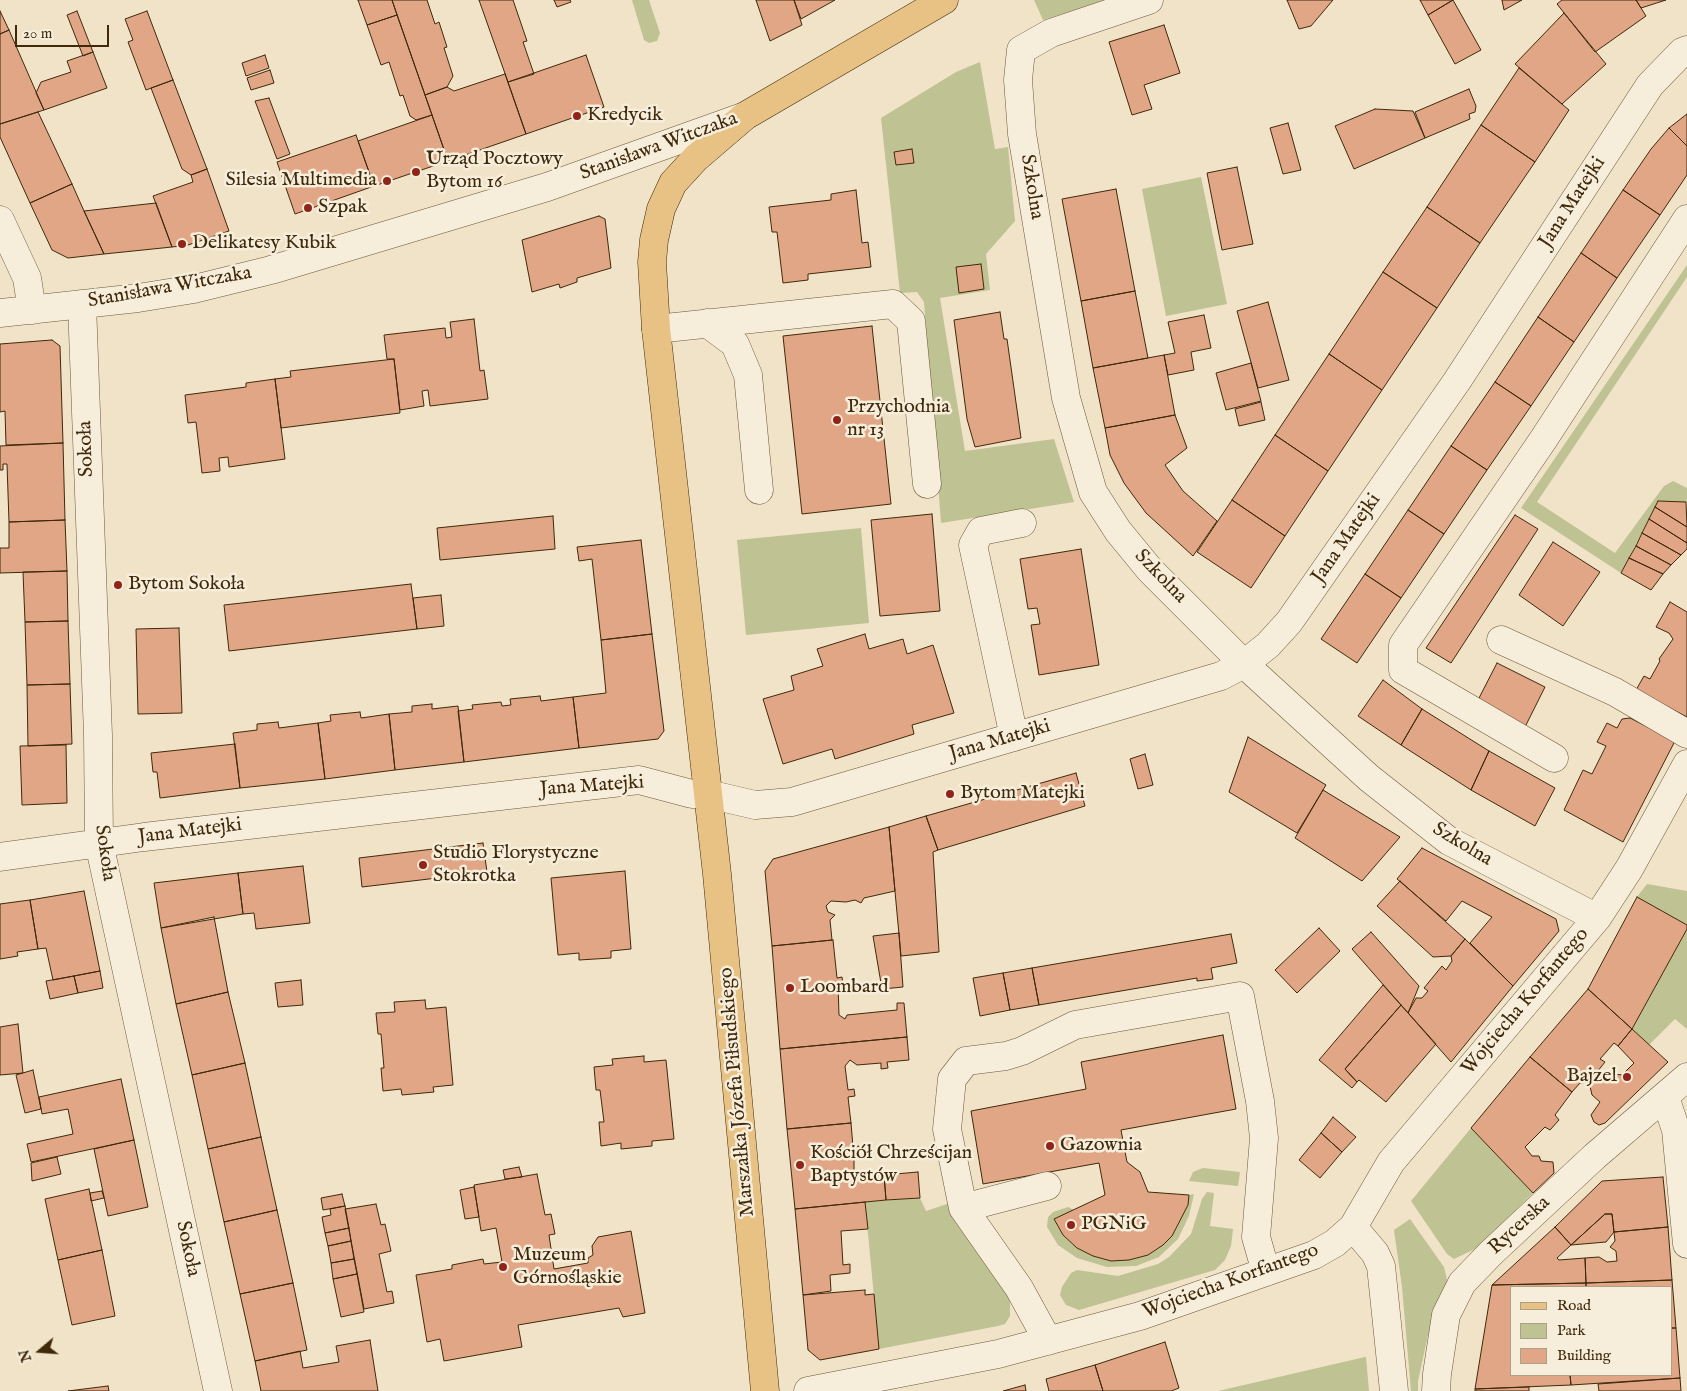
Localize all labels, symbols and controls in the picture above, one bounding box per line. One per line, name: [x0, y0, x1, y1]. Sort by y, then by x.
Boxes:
scale bar: [18, 15, 111, 47]
text: 20 m: [23, 24, 52, 43]
place label: Kredycik: [587, 104, 663, 128]
street label: Stanisława Witczaka: [577, 107, 741, 187]
marker: Kredycik: [571, 110, 583, 122]
place label: Urząd Pocztowy Bytom 16: [426, 148, 563, 195]
street label: Szkolna: [1014, 153, 1048, 221]
street label: Jana Matejki: [1535, 153, 1611, 253]
marker: Urząd Pocztowy Bytom 16: [410, 166, 422, 178]
place label: Silesia Multimedia: [226, 169, 377, 193]
marker: Silesia Multimedia: [381, 175, 393, 187]
place label: Szpak: [318, 196, 368, 220]
marker: Szpak: [302, 202, 314, 214]
place label: Delikatesy Kubik: [192, 232, 336, 256]
marker: Delikatesy Kubik: [176, 238, 188, 250]
street label: Stanisława Witczaka: [86, 262, 254, 314]
place label: Przychodnia nr 13: [847, 396, 950, 443]
marker: Przychodnia nr 13: [831, 414, 843, 426]
street label: Sokoła: [74, 420, 100, 478]
street label: Jana Matejki: [1307, 489, 1387, 589]
street label: Szkolna: [1129, 545, 1191, 609]
place label: Bytom Sokoła: [128, 573, 245, 597]
marker: Bytom Sokoła: [112, 579, 124, 591]
street label: Jana Matejki: [947, 715, 1053, 767]
street label: Jana Matejki: [539, 771, 645, 803]
place label: Bytom Matejki: [960, 782, 1085, 806]
marker: Bytom Matejki: [944, 788, 956, 800]
street label: Jana Matejki: [137, 814, 243, 850]
street label: Szkolna: [1428, 818, 1496, 872]
street label: Sokoła: [88, 823, 120, 883]
place label: Studio Florystyczne Stokrotka: [433, 842, 599, 889]
marker: Studio Florystyczne Stokrotka: [417, 859, 429, 871]
street label: Wojciecha Korfantego: [1457, 923, 1595, 1081]
street label: Marszałka Józefa Piłsudskiego: [715, 966, 761, 1218]
place label: Loombard: [800, 976, 889, 1000]
marker: Loombard: [784, 982, 796, 994]
place label: Bajzel: [1566, 1065, 1617, 1089]
marker: Bajzel: [1621, 1071, 1633, 1083]
place label: Gazownia: [1060, 1134, 1142, 1158]
marker: Gazownia: [1044, 1140, 1056, 1152]
place label: Kościół Chrześcijan Baptystów: [810, 1142, 972, 1189]
marker: Kościół Chrześcijan Baptystów: [794, 1159, 806, 1171]
street label: Rycerska: [1484, 1191, 1556, 1261]
place label: PGNiG: [1081, 1213, 1147, 1237]
street label: Sokoła: [169, 1219, 205, 1279]
marker: PGNiG: [1065, 1219, 1077, 1231]
street label: Wojciecha Korfantego: [1140, 1239, 1322, 1325]
place label: Muzeum Górnośląskie: [513, 1244, 622, 1291]
marker: Muzeum Górnośląskie: [497, 1261, 509, 1273]
legend: [1510, 1286, 1672, 1376]
text: Road: [1557, 1296, 1591, 1315]
text: Park: [1557, 1321, 1586, 1340]
north arrow: [15, 1326, 65, 1376]
text: Building: [1557, 1346, 1611, 1365]
text: N: [15, 1347, 36, 1364]

